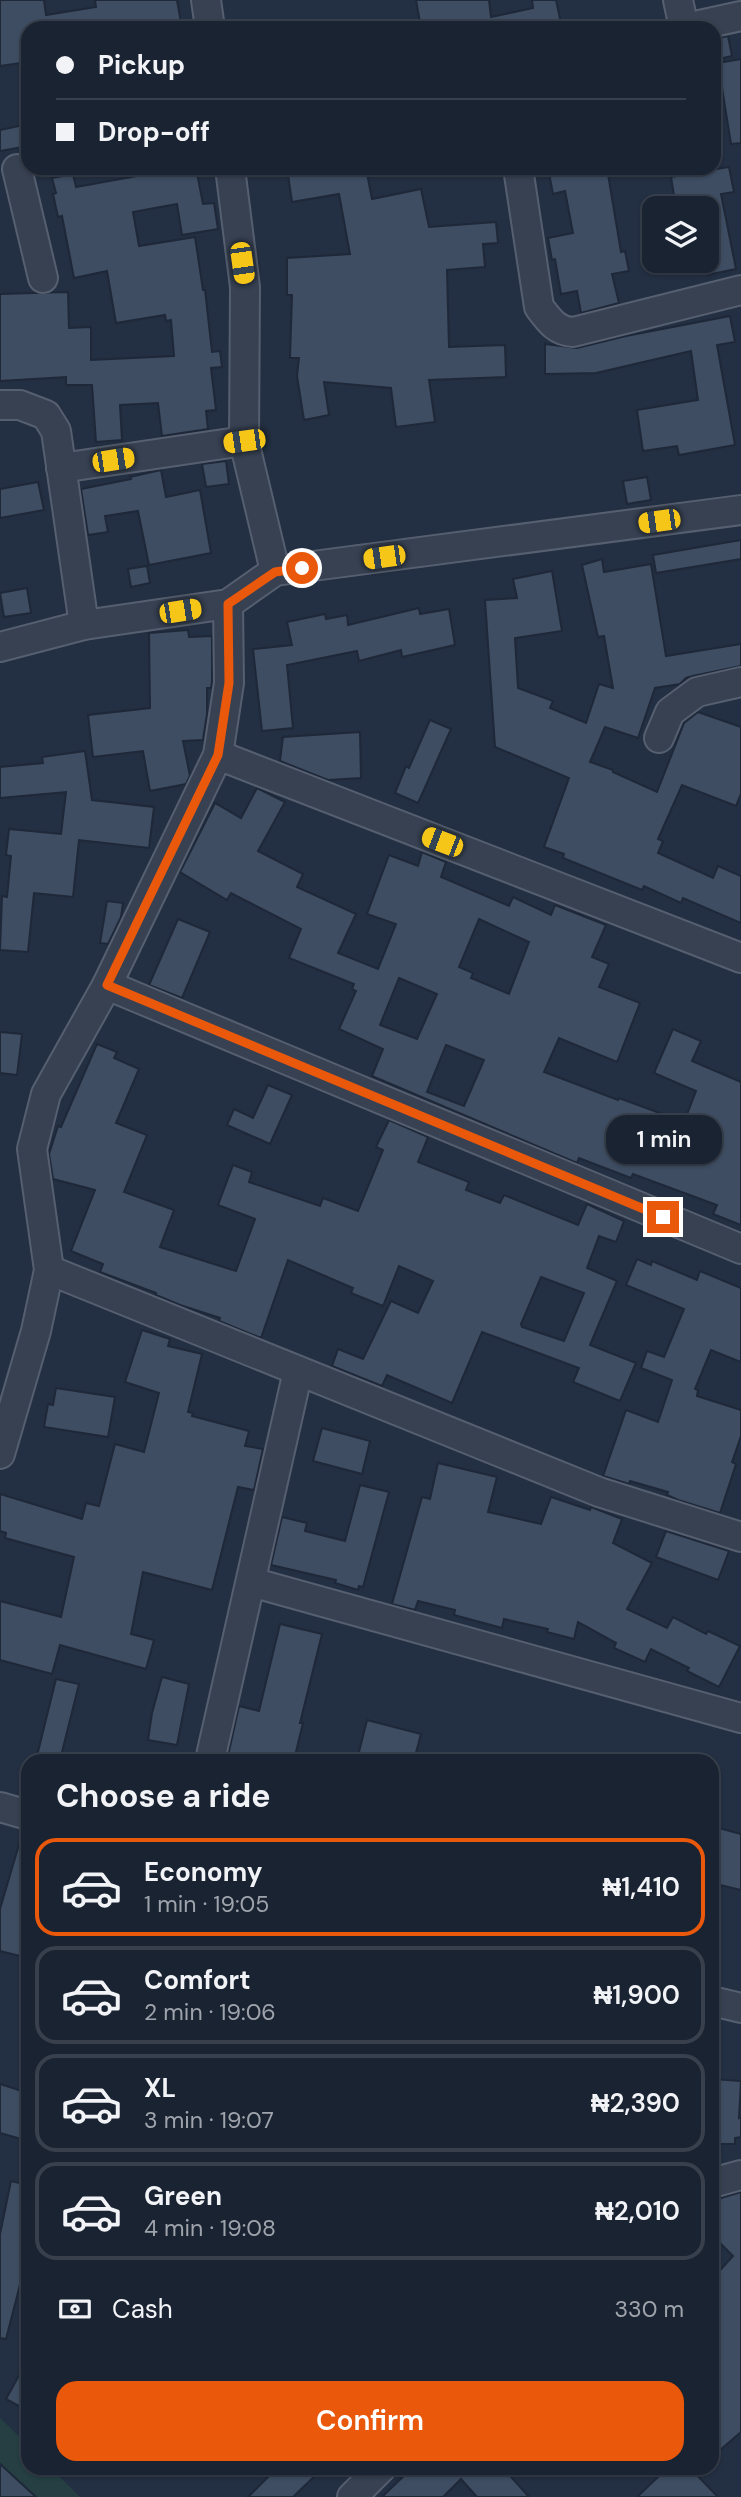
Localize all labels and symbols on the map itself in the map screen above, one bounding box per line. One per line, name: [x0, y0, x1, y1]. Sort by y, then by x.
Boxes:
car: [229, 241, 256, 285]
car: [222, 428, 267, 454]
car: [91, 446, 136, 474]
car: [637, 508, 682, 534]
car: [362, 544, 407, 570]
route start: [286, 552, 318, 584]
car: [158, 597, 203, 625]
car: [419, 825, 466, 859]
callout: 1 min: [605, 1116, 721, 1164]
route end: [647, 1201, 679, 1233]

